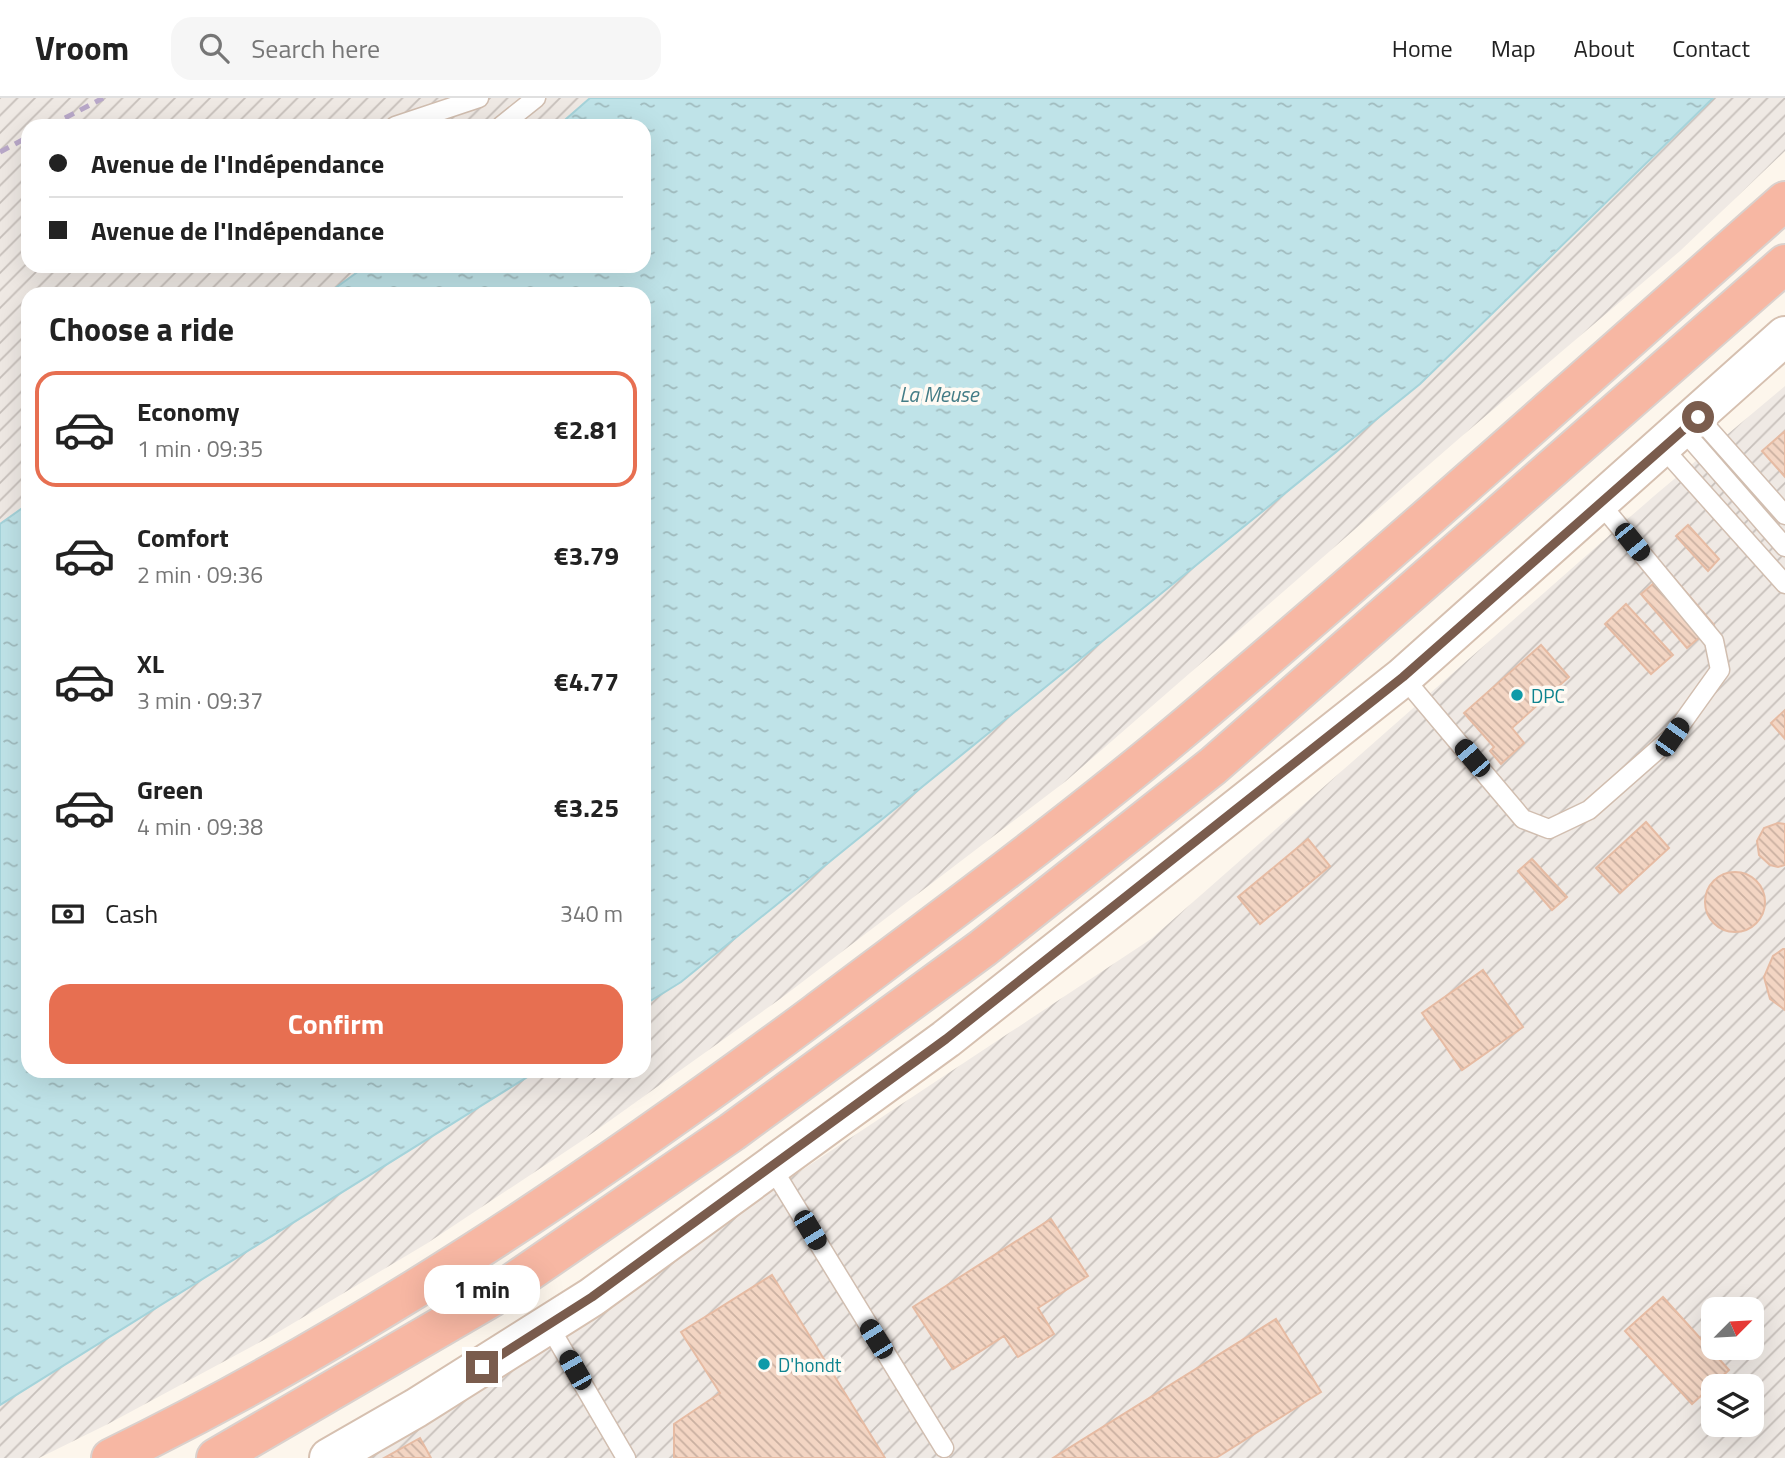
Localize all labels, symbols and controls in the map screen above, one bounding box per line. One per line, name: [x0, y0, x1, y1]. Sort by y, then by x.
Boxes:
search box: [171, 17, 661, 80]
text: Vroom: [35, 23, 129, 73]
icon: search: [195, 29, 233, 67]
text: Search here: [251, 29, 380, 68]
text: Home: [1392, 30, 1453, 66]
text: Map: [1491, 30, 1536, 66]
text: About: [1574, 30, 1634, 66]
text: Contact: [1672, 30, 1750, 66]
text: Avenue de l'Indépendance: [91, 144, 384, 183]
text: Avenue de l'Indépendance: [91, 211, 384, 250]
text: Choose a ride: [49, 305, 234, 353]
water label: La Meuse: [899, 378, 980, 410]
text: Economy: [137, 392, 239, 431]
icon: car: [53, 398, 116, 461]
route start: [1682, 401, 1714, 433]
text: €2.81: [554, 410, 619, 449]
text: 1 min · 09:35: [137, 431, 263, 466]
text: Comfort: [137, 518, 229, 557]
car: [1611, 519, 1654, 565]
icon: car: [53, 524, 116, 587]
text: €3.79: [554, 536, 619, 575]
text: 2 min · 09:36: [137, 557, 263, 592]
text: XL: [137, 644, 164, 683]
icon: car: [53, 650, 116, 713]
text: €4.77: [554, 662, 619, 701]
place label: DPC: [1531, 681, 1565, 710]
text: 3 min · 09:37: [137, 683, 263, 718]
marker: DPC: [1509, 687, 1525, 703]
car: [1652, 714, 1693, 760]
car: [1451, 735, 1494, 781]
text: Green: [137, 770, 203, 809]
icon: car: [53, 776, 116, 839]
text: €3.25: [554, 788, 619, 827]
text: 4 min · 09:38: [137, 809, 263, 844]
text: Cash: [105, 894, 158, 933]
icon: cash: [49, 895, 87, 933]
text: 340 m: [560, 896, 623, 931]
button: Confirm: [49, 984, 623, 1064]
car: [791, 1207, 830, 1253]
callout: 1 min: [424, 1266, 540, 1314]
text: 1 min: [454, 1272, 510, 1307]
north arrow: [1701, 1297, 1764, 1360]
map controls: [1701, 1297, 1764, 1437]
car: [856, 1316, 897, 1362]
car: [556, 1347, 595, 1393]
place label: D'hondt: [778, 1350, 842, 1379]
route end: [466, 1351, 498, 1383]
marker: D'hondt: [756, 1356, 772, 1372]
button: layers: [1701, 1374, 1764, 1437]

